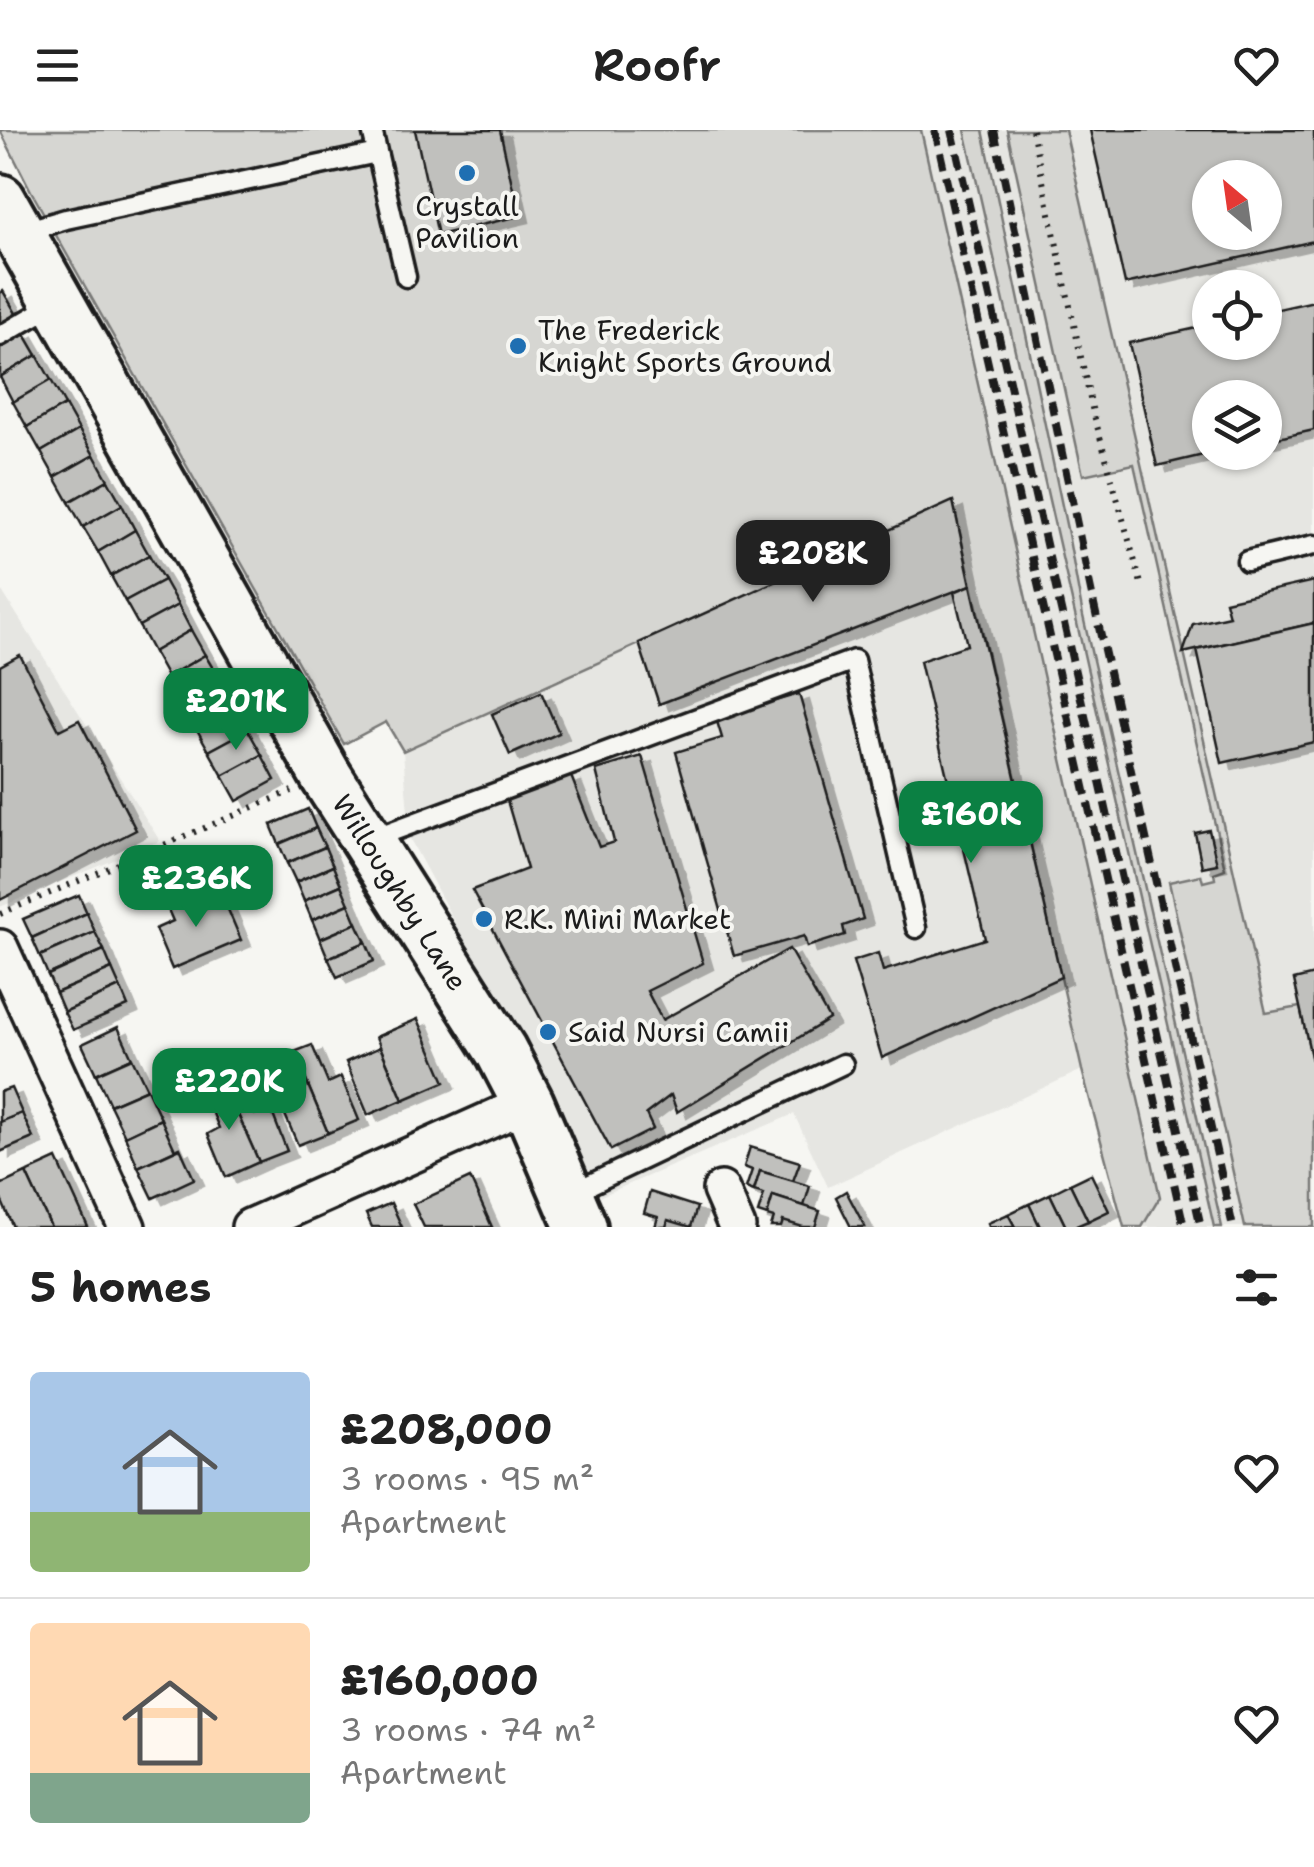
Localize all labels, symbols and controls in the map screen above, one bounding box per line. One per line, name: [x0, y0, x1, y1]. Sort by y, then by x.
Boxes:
text: Roofr: [593, 35, 721, 95]
icon: menu: [30, 38, 85, 93]
icon: heart: [1229, 38, 1284, 93]
north arrow: [1192, 160, 1282, 250]
map controls: [1192, 160, 1282, 470]
marker: Crystall Pavilion: [456, 162, 478, 184]
place label: Crystall Pavilion: [415, 187, 519, 257]
button: locate: [1192, 270, 1282, 360]
place label: The Frederick Knight Sports Ground: [538, 311, 832, 381]
marker: The Frederick Knight Sports Ground: [507, 335, 529, 357]
button: layers: [1192, 380, 1282, 470]
pin: £208K: [743, 520, 883, 605]
text: £208K: [758, 531, 868, 574]
pin: £201K: [166, 668, 306, 753]
text: £201K: [185, 679, 287, 722]
pin: £160K: [901, 781, 1041, 866]
street label: Willoughby Lane: [323, 787, 477, 998]
text: £160K: [921, 792, 1021, 835]
pin: £236K: [126, 845, 266, 930]
text: £236K: [141, 856, 251, 899]
place label: R.K. Mini Market: [504, 900, 731, 938]
marker: R.K. Mini Market: [473, 908, 495, 930]
place label: Said Nursi Camii: [568, 1013, 789, 1051]
marker: Said Nursi Camii: [537, 1021, 559, 1043]
pin: £220K: [159, 1048, 299, 1133]
text: £220K: [174, 1059, 284, 1102]
text: 5 homes: [30, 1259, 211, 1315]
icon: filters: [1229, 1260, 1284, 1315]
text: £208,000: [340, 1401, 553, 1457]
icon: home: [110, 1412, 230, 1532]
icon: heart: [1229, 1445, 1284, 1500]
text: 3 rooms · 95 m²: [340, 1457, 594, 1500]
text: Apartment: [340, 1500, 507, 1543]
text: £160,000: [340, 1652, 539, 1708]
icon: home: [110, 1663, 230, 1783]
icon: heart: [1229, 1696, 1284, 1751]
text: 3 rooms · 74 m²: [340, 1708, 596, 1751]
text: Apartment: [340, 1751, 507, 1794]

